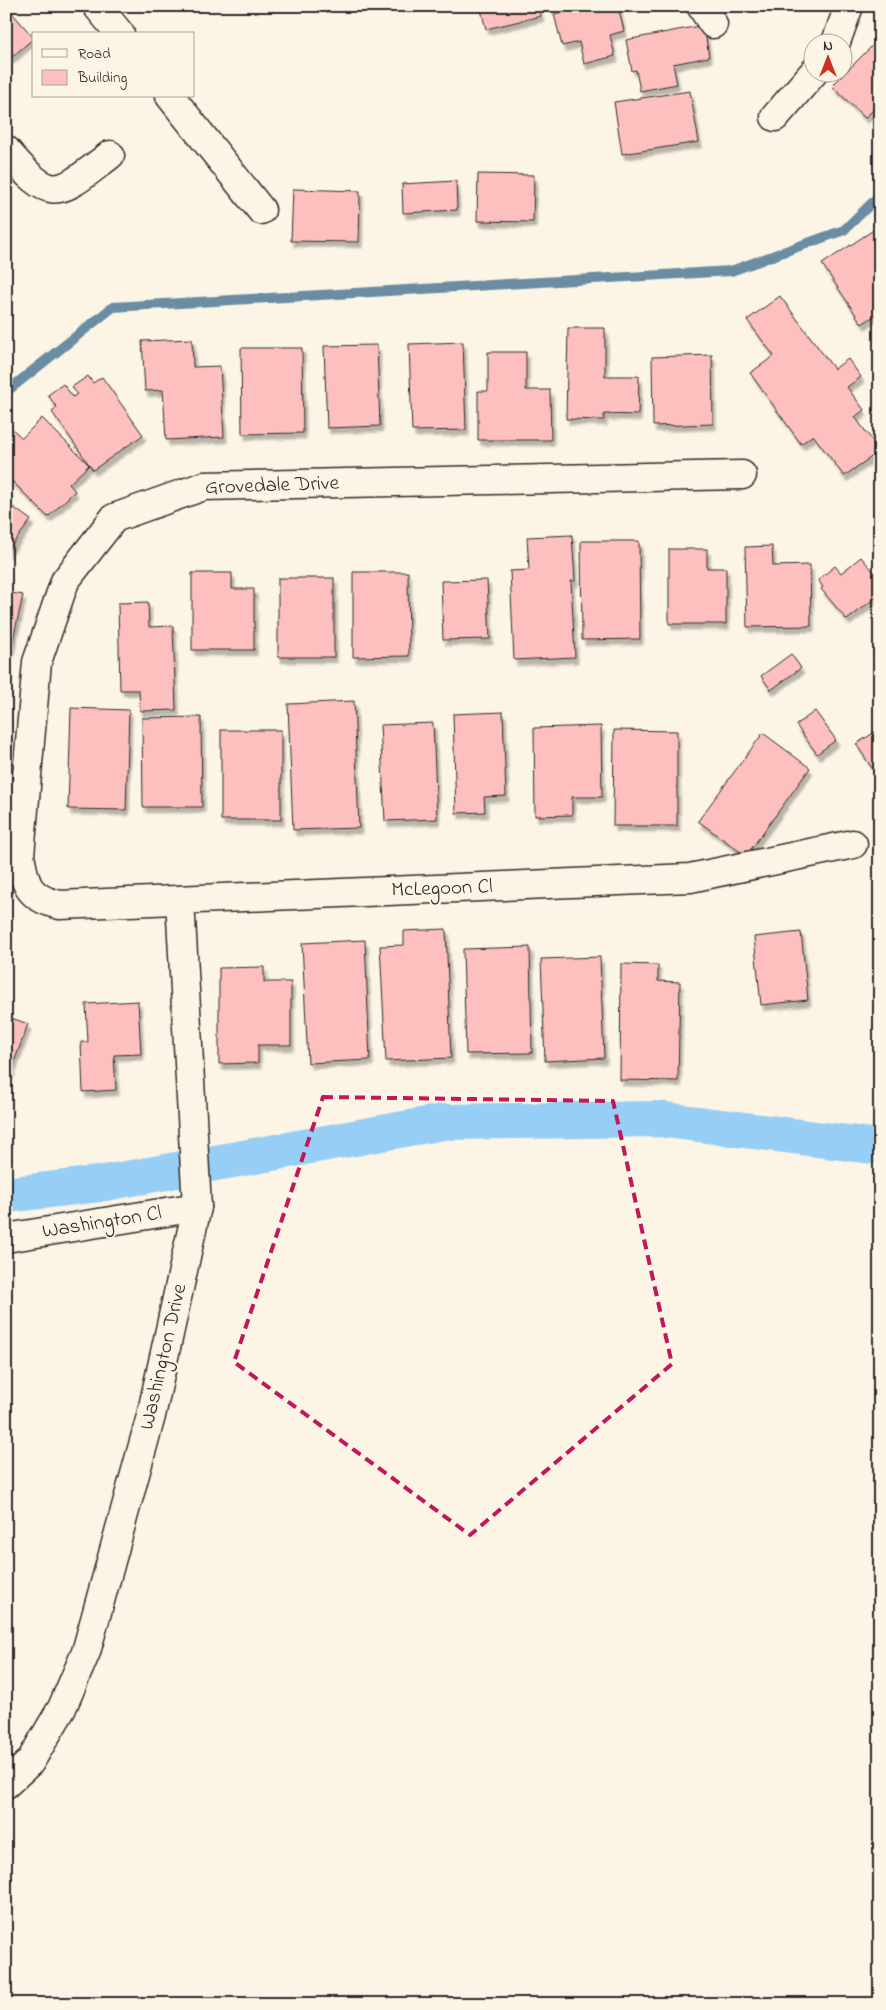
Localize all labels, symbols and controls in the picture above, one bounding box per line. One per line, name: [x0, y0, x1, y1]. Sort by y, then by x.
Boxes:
legend: [32, 32, 195, 98]
north arrow: [804, 32, 854, 82]
text: N: [823, 36, 833, 57]
text: Road: [78, 43, 111, 65]
text: Building: [77, 67, 127, 90]
street label: Grovedale Drive: [205, 469, 340, 503]
street label: McLegoon Cl: [391, 872, 493, 908]
street label: Washington Cl: [40, 1199, 164, 1249]
street label: Washington Drive: [133, 1280, 197, 1434]

